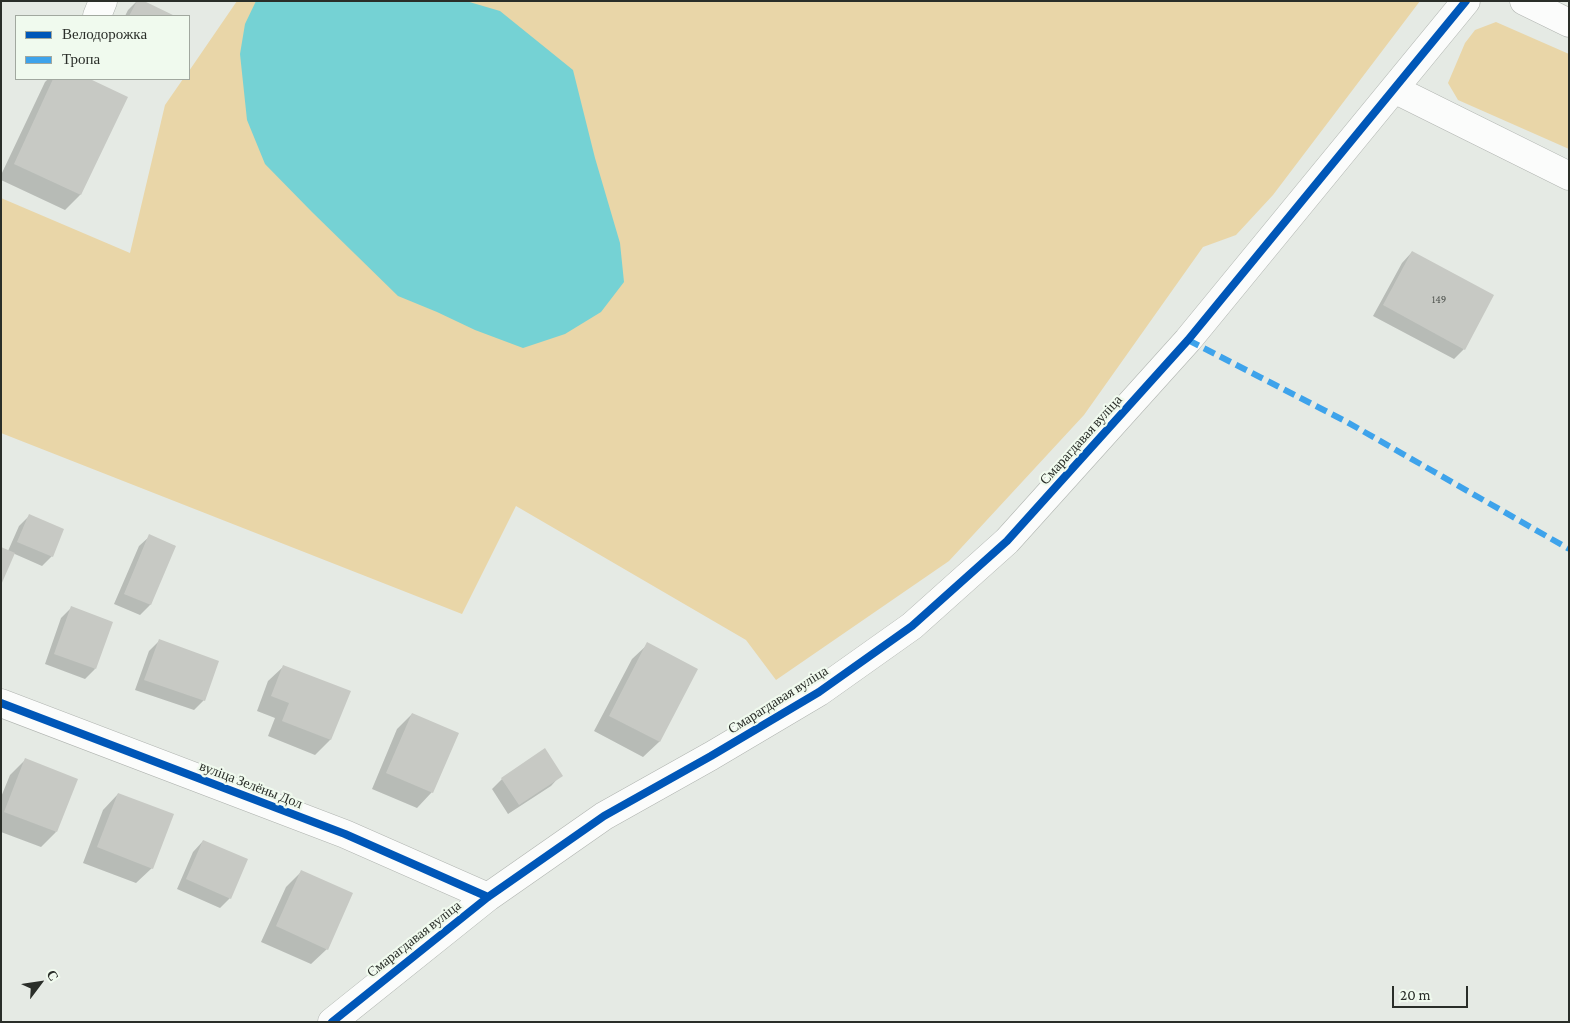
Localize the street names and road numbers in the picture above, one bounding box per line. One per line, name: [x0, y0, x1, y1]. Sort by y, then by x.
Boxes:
street label: Смарагдавая вуліца: [1036, 392, 1126, 488]
street label: Смарагдавая вуліца: [725, 662, 831, 738]
street label: вуліца Зелёны Дол: [197, 758, 305, 812]
street label: Смарагдавая вуліца: [364, 897, 464, 981]

